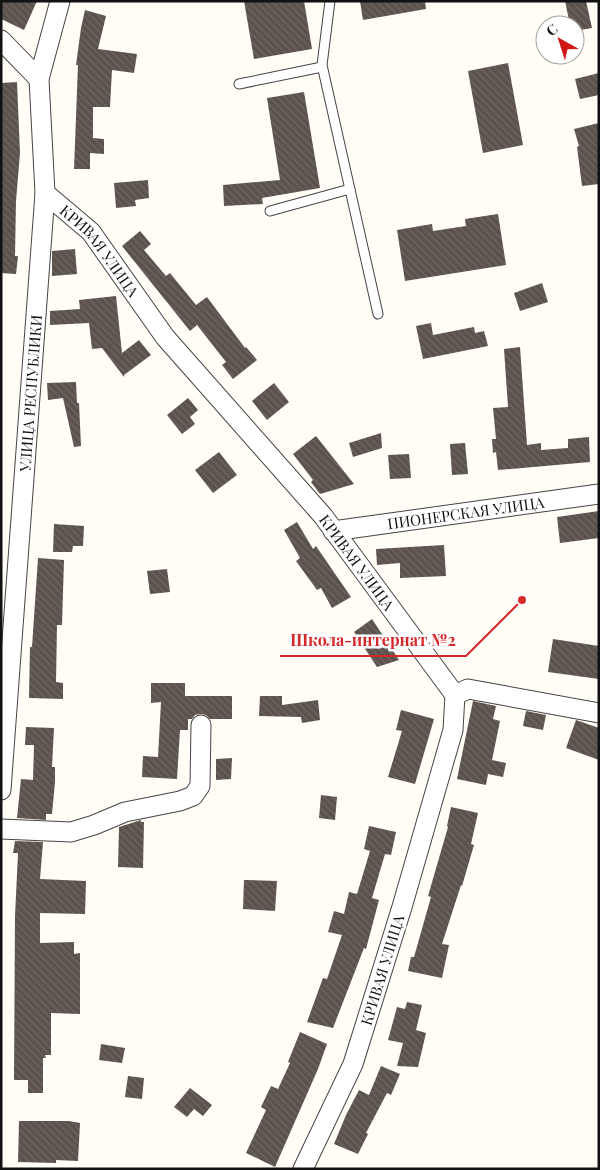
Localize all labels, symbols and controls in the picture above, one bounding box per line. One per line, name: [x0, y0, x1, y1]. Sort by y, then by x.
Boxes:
north arrow: [535, 15, 585, 65]
text: С: [542, 19, 561, 40]
street label: КРИВАЯ УЛИЦА: [56, 200, 144, 301]
street label: УЛИЦА РЕСПУБЛИКИ: [14, 314, 46, 473]
street label: ПИОНЕРСКАЯ УЛИЦА: [386, 492, 546, 533]
street label: КРИВАЯ УЛИЦА: [315, 510, 399, 615]
callout: Школа-интернат №2: [280, 625, 466, 656]
text: Школа-интернат №2: [290, 629, 456, 650]
street label: КРИВАЯ УЛИЦА: [356, 912, 408, 1028]

